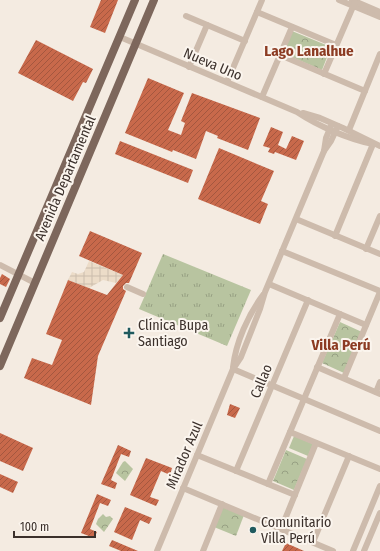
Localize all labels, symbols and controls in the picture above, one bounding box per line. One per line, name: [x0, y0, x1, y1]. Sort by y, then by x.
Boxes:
district label: Lago Lanalhue: [264, 42, 354, 60]
street label: Nueva Uno: [181, 45, 245, 84]
street label: Avenida Departamental: [31, 113, 100, 243]
place label: Clínica Bupa Santiago: [138, 317, 208, 350]
marker: Clínica Bupa Santiago: [123, 327, 135, 339]
district label: Villa Perú: [310, 336, 371, 354]
street label: Callao: [247, 362, 276, 401]
street label: Mirador Azul: [163, 419, 206, 491]
scale bar: [14, 513, 95, 539]
place label: Comunitario Villa Perú: [261, 514, 331, 547]
text: 100 m: [20, 520, 49, 534]
marker: Comunitario Villa Perú: [248, 525, 258, 535]

